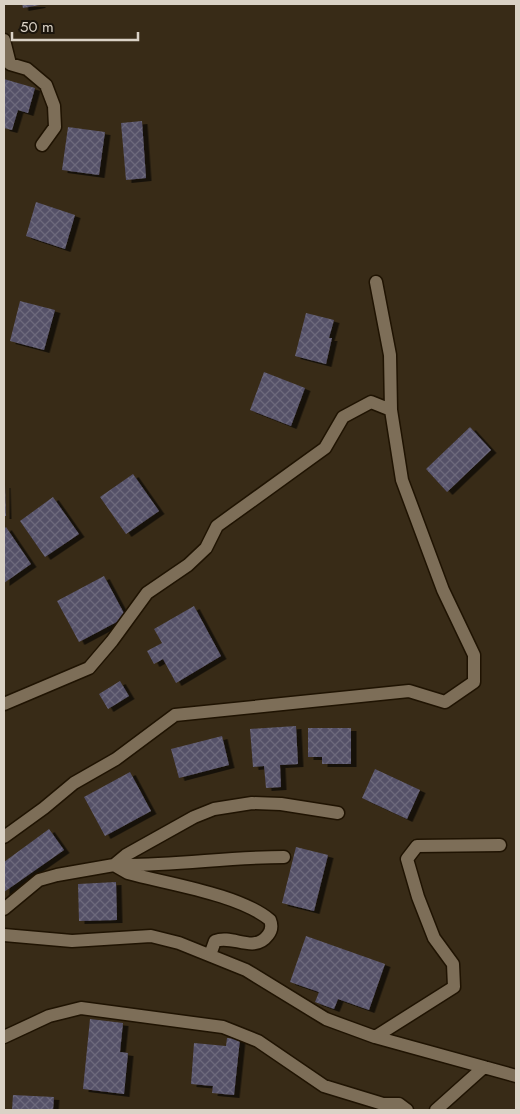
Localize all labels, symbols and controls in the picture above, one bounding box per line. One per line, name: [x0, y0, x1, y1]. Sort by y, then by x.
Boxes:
scale bar: [12, 10, 139, 42]
text: 50 m: [20, 16, 54, 38]

